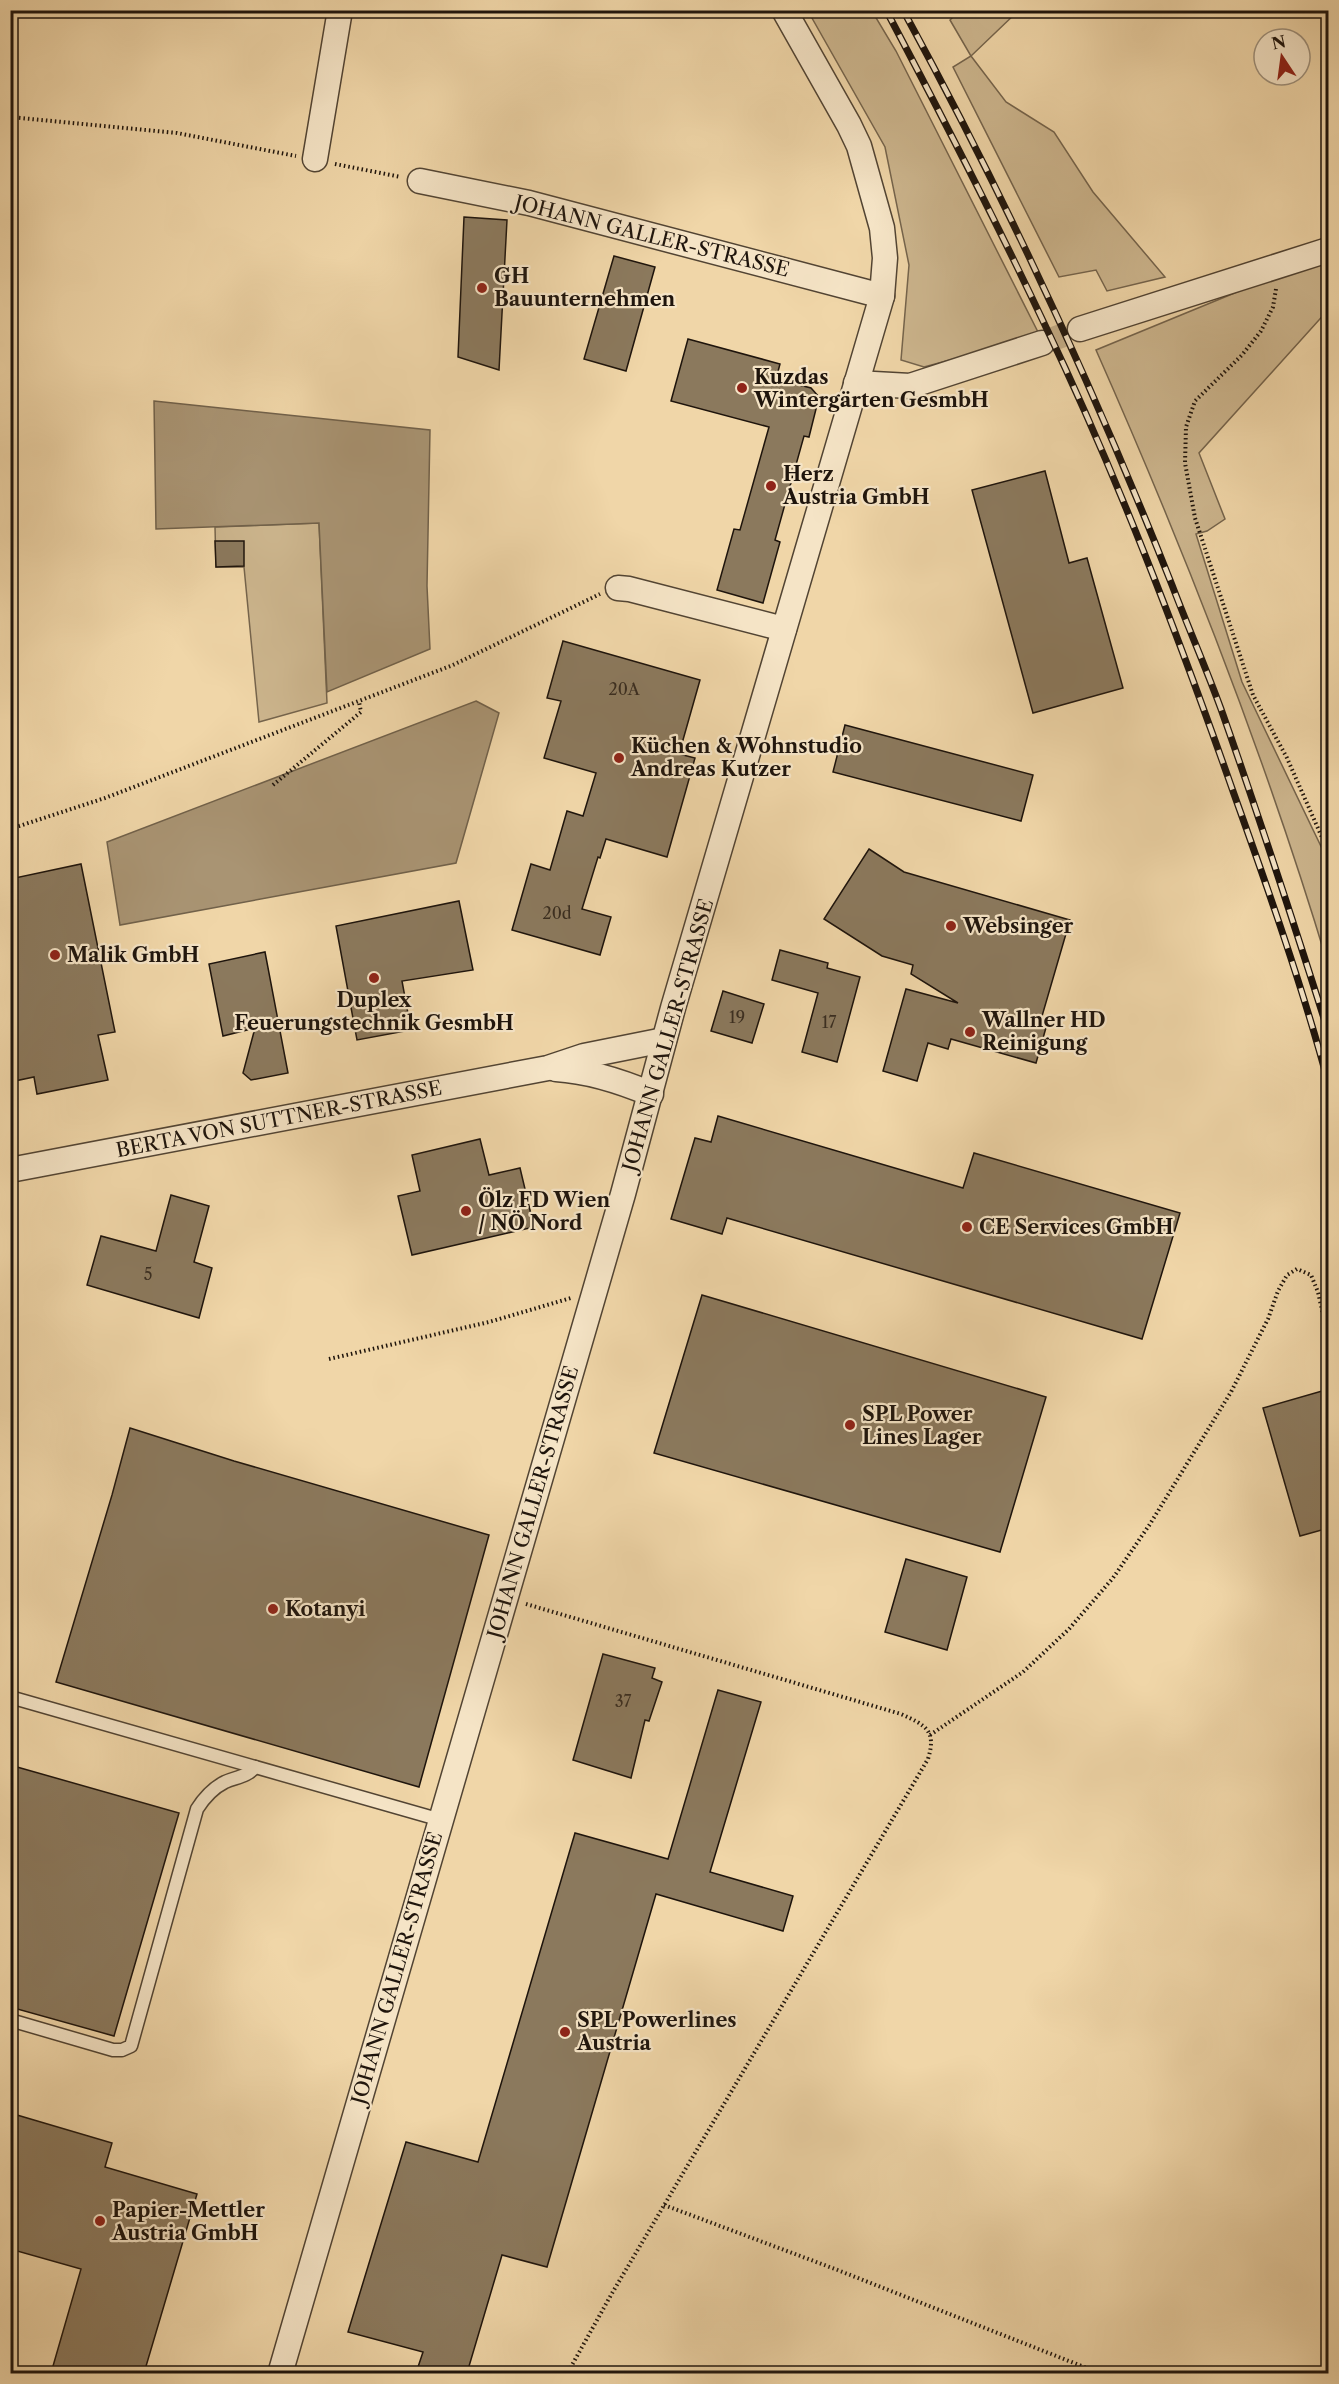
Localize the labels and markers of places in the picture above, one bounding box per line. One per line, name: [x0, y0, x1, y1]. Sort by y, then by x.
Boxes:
place label: GH Bauunternehmen: [494, 264, 676, 311]
marker: GH Bauunternehmen: [475, 281, 489, 295]
place label: Kuzdas Wintergärten GesmbH: [753, 365, 989, 412]
marker: Kuzdas Wintergärten GesmbH: [735, 381, 749, 395]
place label: Herz Austria GmbH: [782, 462, 930, 509]
marker: Herz Austria GmbH: [764, 479, 778, 493]
place label: Küchen & Wohnstudio Andreas Kutzer: [630, 734, 862, 781]
marker: Küchen & Wohnstudio Andreas Kutzer: [612, 751, 626, 765]
place label: Websinger: [962, 914, 1074, 938]
marker: Websinger: [944, 919, 958, 933]
place label: Malik GmbH: [67, 943, 199, 967]
marker: Malik GmbH: [48, 948, 62, 962]
marker: Duplex Feuerungstechnik GesmbH: [367, 971, 381, 985]
place label: Duplex Feuerungstechnik GesmbH: [234, 988, 514, 1035]
place label: Wallner HD Reinigung: [981, 1008, 1106, 1055]
marker: Wallner HD Reinigung: [963, 1025, 977, 1039]
place label: Ölz FD Wien / NÖ Nord: [478, 1187, 610, 1235]
marker: Ölz FD Wien / NÖ Nord: [459, 1204, 473, 1218]
place label: CE Services GmbH: [979, 1215, 1173, 1239]
marker: CE Services GmbH: [960, 1220, 974, 1234]
place label: SPL Power Lines Lager: [862, 1402, 982, 1449]
marker: SPL Power Lines Lager: [843, 1418, 857, 1432]
place label: Kotanyi: [285, 1597, 365, 1621]
marker: Kotanyi: [266, 1602, 280, 1616]
place label: SPL Powerlines Austria: [576, 2008, 737, 2055]
marker: SPL Powerlines Austria: [558, 2025, 572, 2039]
place label: Papier-Mettler Austria GmbH: [111, 2198, 265, 2245]
marker: Papier-Mettler Austria GmbH: [93, 2214, 107, 2228]

